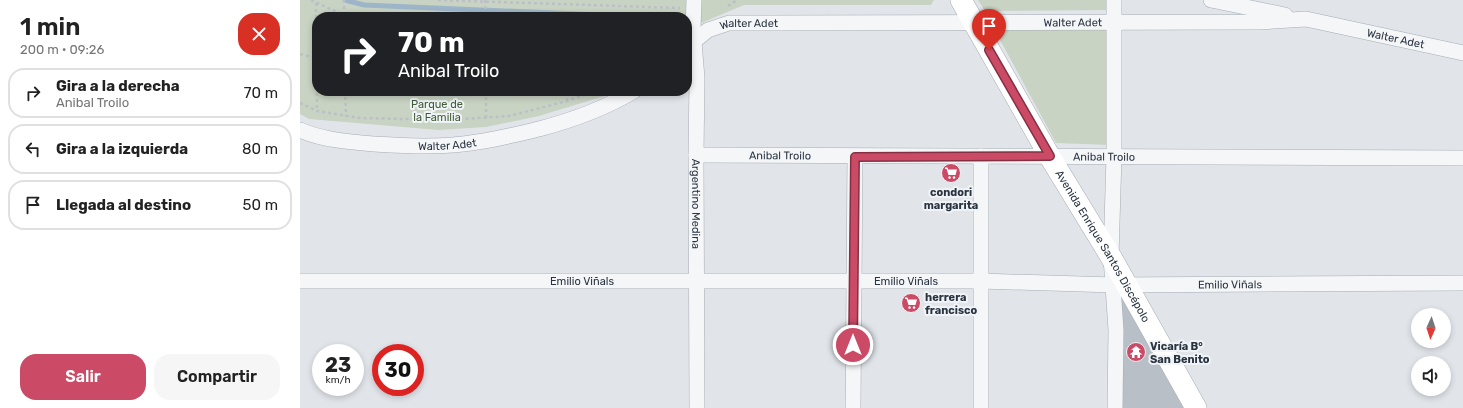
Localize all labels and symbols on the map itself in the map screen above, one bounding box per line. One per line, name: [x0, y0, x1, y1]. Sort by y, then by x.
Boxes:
pin: [972, 9, 1006, 50]
street label: Walter Adet: [1044, 16, 1103, 29]
street label: Walter Adet: [718, 17, 779, 33]
street label: Walter Adet: [1366, 26, 1426, 52]
park label: Parque de la Familia: [411, 98, 463, 124]
street label: Walter Adet: [418, 136, 478, 153]
street label: Anibal Troilo: [749, 149, 811, 162]
street label: Anibal Troilo: [1073, 150, 1135, 164]
street label: Argentino Medina: [689, 159, 702, 249]
supermarket icon: condori margarita: [940, 162, 962, 184]
street label: Avenida Enrique Santos Discépolo: [1052, 168, 1152, 325]
place label: condori margarita: [924, 186, 978, 212]
street label: Emilio Viñals: [550, 275, 614, 288]
street label: Emilio Viñals: [874, 275, 938, 288]
street label: Emilio Viñals: [1198, 278, 1262, 292]
place label: herrera francisco: [925, 291, 978, 317]
supermarket icon: herrera francisco: [900, 292, 922, 314]
north arrow: [1411, 308, 1451, 348]
position arrow: [832, 324, 874, 366]
place label: Vicaría B° San Benito: [1150, 340, 1210, 366]
temple icon: Vicaría B° San Benito: [1125, 341, 1147, 363]
speed limit sign: 30: [372, 344, 424, 396]

